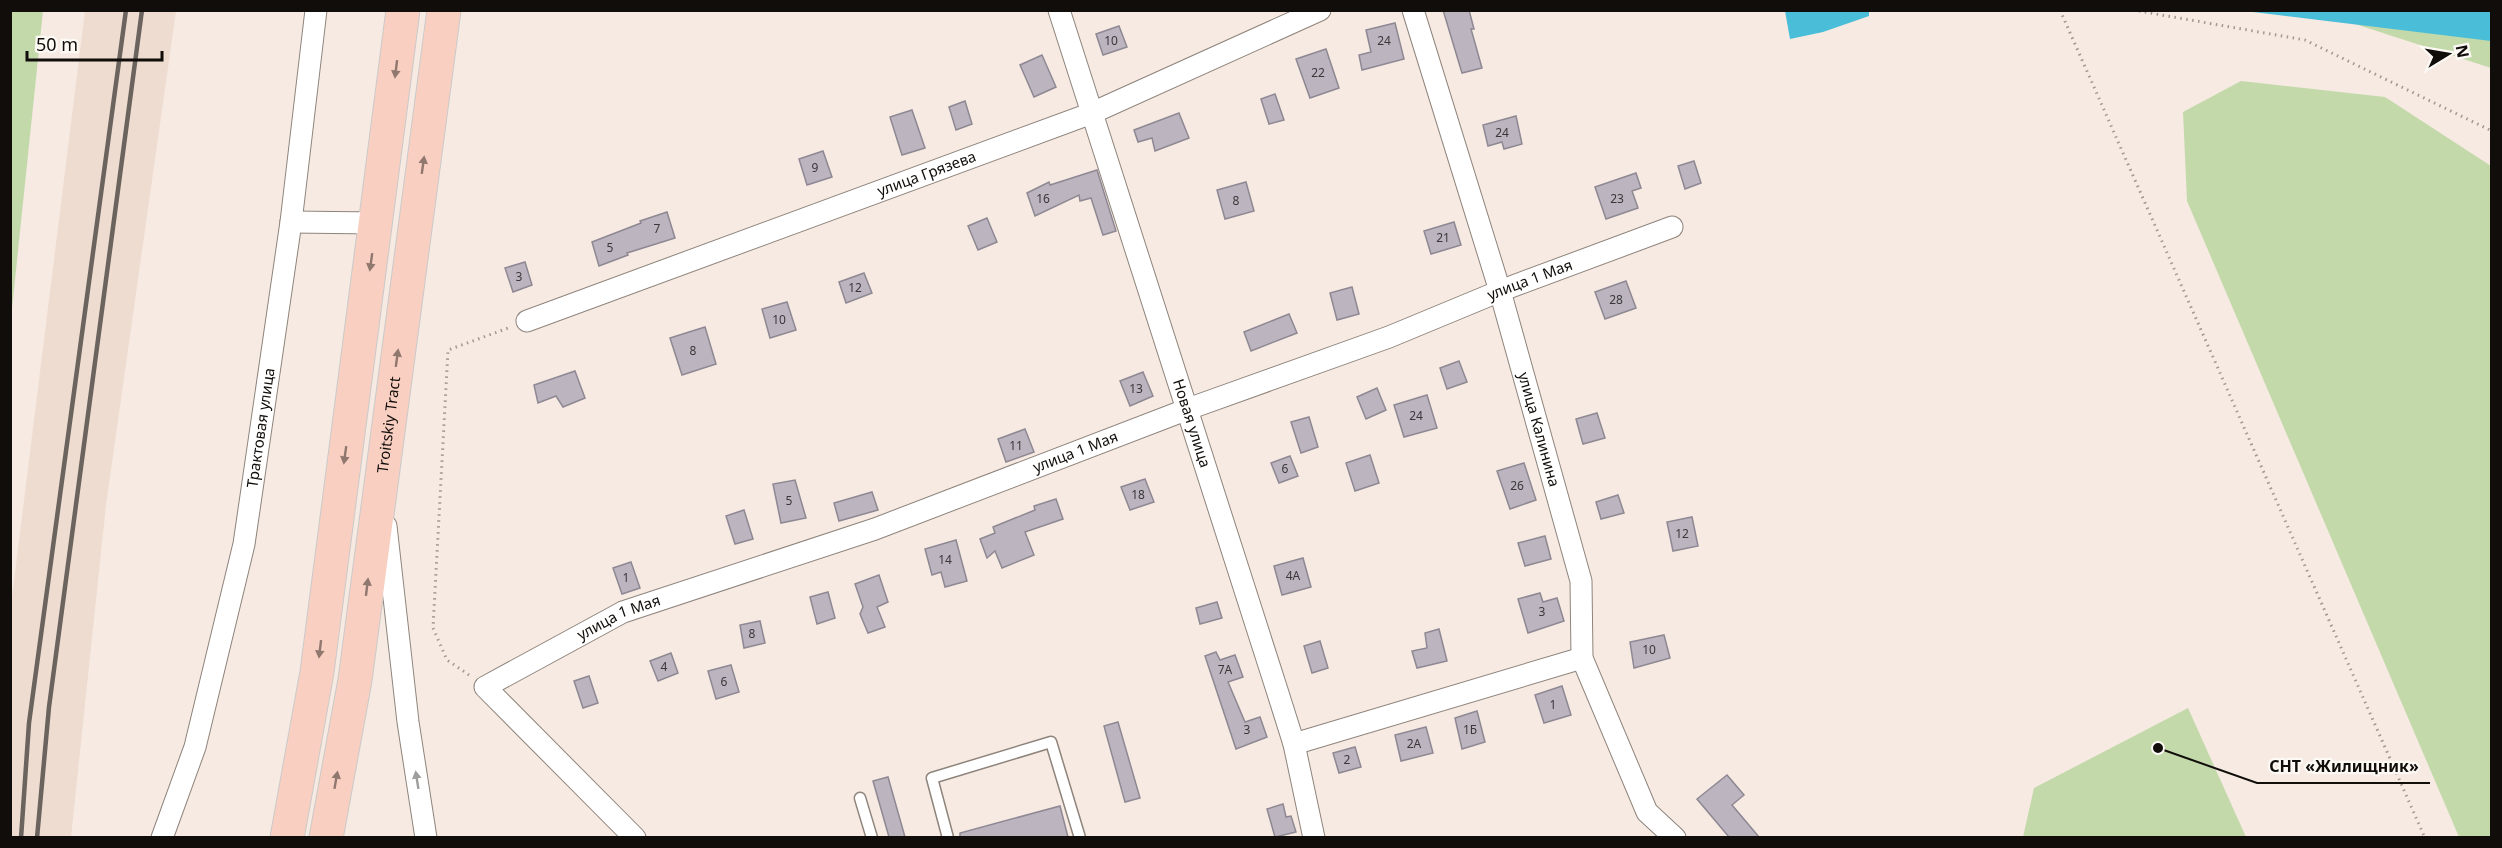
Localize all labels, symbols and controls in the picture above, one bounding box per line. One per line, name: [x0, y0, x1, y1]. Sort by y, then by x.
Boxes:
scale bar: [27, 24, 162, 62]
north arrow: [2418, 24, 2478, 84]
text: 50 m: [36, 32, 78, 56]
house number: 10: [1104, 32, 1118, 49]
house number: 24: [1377, 32, 1391, 49]
text: N: [2451, 43, 2475, 60]
one-way arrow: [391, 59, 400, 78]
house number: 22: [1311, 64, 1325, 81]
house number: 24: [1495, 124, 1509, 141]
street label: улица Грязева: [874, 146, 979, 200]
one-way arrow: [418, 156, 428, 175]
house number: 9: [812, 159, 819, 176]
house number: 16: [1036, 190, 1050, 207]
house number: 23: [1610, 190, 1624, 207]
house number: 8: [1233, 192, 1240, 209]
house number: 7: [654, 220, 661, 237]
house number: 21: [1436, 229, 1450, 246]
house number: 5: [607, 239, 614, 256]
one-way arrow: [367, 253, 376, 272]
street label: улица 1 Мая: [1484, 254, 1575, 304]
house number: 3: [516, 268, 523, 285]
house number: 12: [848, 279, 862, 296]
house number: 28: [1609, 291, 1623, 308]
house number: 10: [772, 311, 786, 328]
house number: 8: [690, 342, 697, 359]
one-way arrow: [392, 349, 401, 368]
street label: Трактовая улица: [241, 366, 279, 489]
street label: улица Калинина: [1514, 370, 1565, 489]
street label: Troitskiy Tract: [372, 375, 404, 474]
street label: Новая улица: [1169, 376, 1216, 470]
house number: 13: [1129, 380, 1143, 397]
house number: 24: [1409, 407, 1423, 424]
street label: улица 1 Мая: [1030, 426, 1121, 477]
house number: 11: [1009, 437, 1023, 454]
one-way arrow: [341, 446, 350, 465]
house number: 6: [1282, 460, 1289, 477]
house number: 26: [1510, 477, 1524, 494]
house number: 18: [1131, 486, 1145, 503]
house number: 5: [786, 492, 793, 509]
house number: 12: [1675, 525, 1689, 542]
house number: 14: [938, 551, 952, 568]
house number: 4А: [1286, 567, 1301, 584]
house number: 1: [623, 569, 629, 586]
one-way arrow: [362, 578, 371, 597]
street label: улица 1 Мая: [573, 589, 663, 644]
house number: 3: [1539, 603, 1546, 620]
house number: 8: [749, 625, 756, 642]
one-way arrow: [315, 639, 324, 658]
house number: 10: [1642, 641, 1656, 658]
house number: 4: [661, 658, 668, 675]
house number: 7А: [1218, 661, 1233, 678]
house number: 6: [721, 673, 728, 690]
house number: 1: [1550, 696, 1556, 713]
house number: 3: [1244, 721, 1251, 738]
house number: 1Б: [1463, 721, 1477, 738]
house number: 2А: [1407, 735, 1422, 752]
callout: СНТ «Жилищник»: [2257, 749, 2430, 783]
house number: 2: [1344, 751, 1351, 768]
text: СНТ «Жилищник»: [2269, 755, 2419, 777]
one-way arrow: [332, 770, 341, 789]
one-way arrow: [412, 770, 421, 789]

